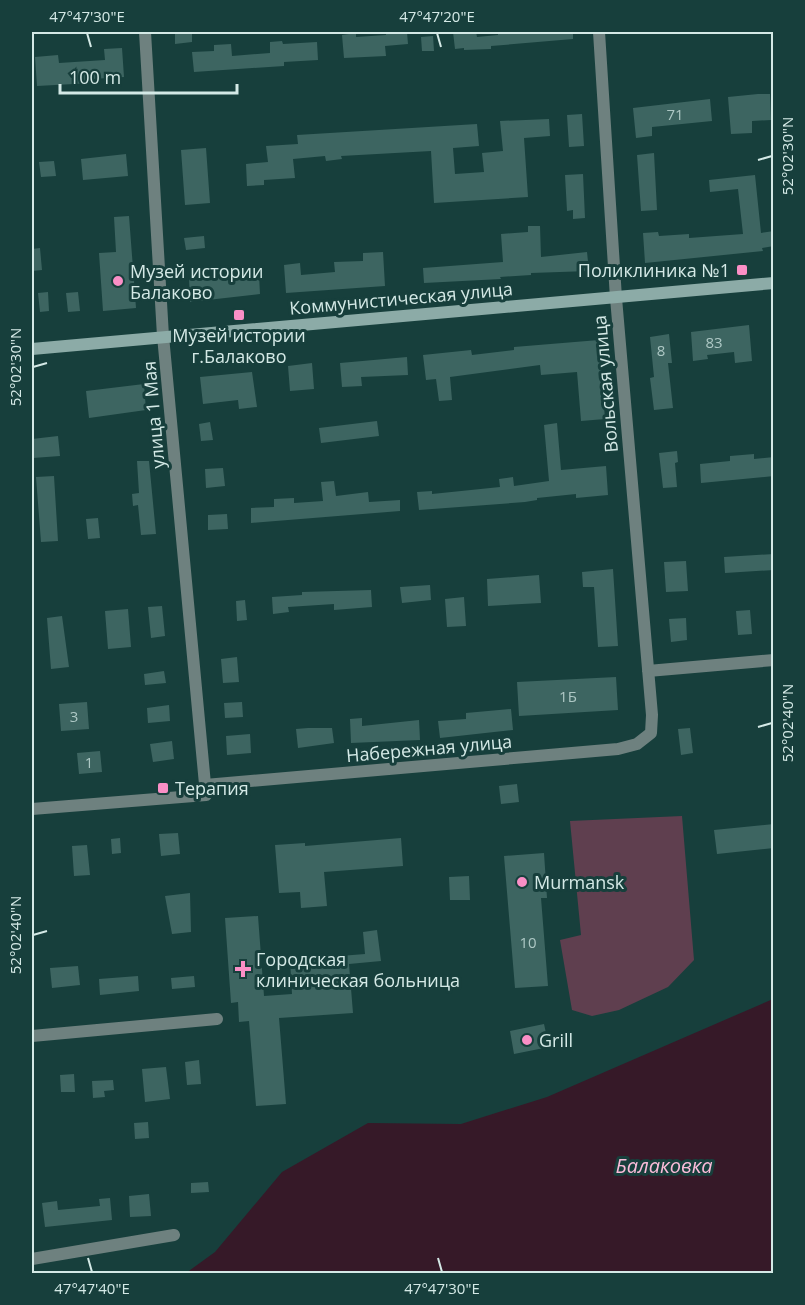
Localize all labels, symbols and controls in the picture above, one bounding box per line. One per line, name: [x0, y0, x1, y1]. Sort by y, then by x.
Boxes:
text: 47°47'30"E: [49, 6, 125, 26]
text: 47°47'20"E: [399, 6, 475, 26]
scale bar: [60, 57, 237, 95]
text: 100 m: [69, 65, 121, 89]
house number: 71: [666, 104, 684, 124]
text: 52°02'30"N: [777, 117, 797, 195]
place label: Поликлиника №1: [578, 258, 730, 282]
place label: Музей истории Балаково: [130, 259, 263, 304]
marker: Поликлиника №1: [735, 263, 749, 277]
marker: Музей истории Балаково: [111, 274, 125, 288]
street label: Коммунистическая улица: [288, 276, 514, 320]
marker: Музей истории г.Балаково: [232, 308, 246, 322]
street label: Вольская улица: [587, 314, 623, 454]
place label: Музей истории г.Балаково: [172, 323, 306, 368]
text: 52°02'30"N: [5, 328, 25, 406]
house number: 83: [705, 332, 723, 352]
house number: 8: [657, 340, 665, 360]
street label: улица 1 Мая: [136, 360, 170, 470]
text: 52°02'40"N: [777, 684, 797, 762]
house number: 1Б: [559, 686, 577, 706]
house number: 3: [70, 706, 78, 726]
street label: Набережная улица: [345, 729, 513, 767]
house number: 1: [85, 752, 93, 772]
place label: Терапия: [175, 776, 249, 800]
marker: Терапия: [156, 781, 170, 795]
place label: Murmansk: [534, 870, 625, 894]
marker: Murmansk: [515, 875, 529, 889]
text: 52°02'40"N: [5, 896, 25, 974]
house number: 10: [519, 932, 537, 952]
place label: Городская клиническая больница: [256, 947, 460, 992]
marker: Городская клиническая больница: [234, 960, 252, 978]
place label: Grill: [539, 1028, 573, 1052]
marker: Grill: [520, 1033, 534, 1047]
water label: Балаковка: [615, 1152, 713, 1179]
text: 47°47'40"E: [54, 1278, 130, 1298]
text: 47°47'30"E: [404, 1278, 480, 1298]

